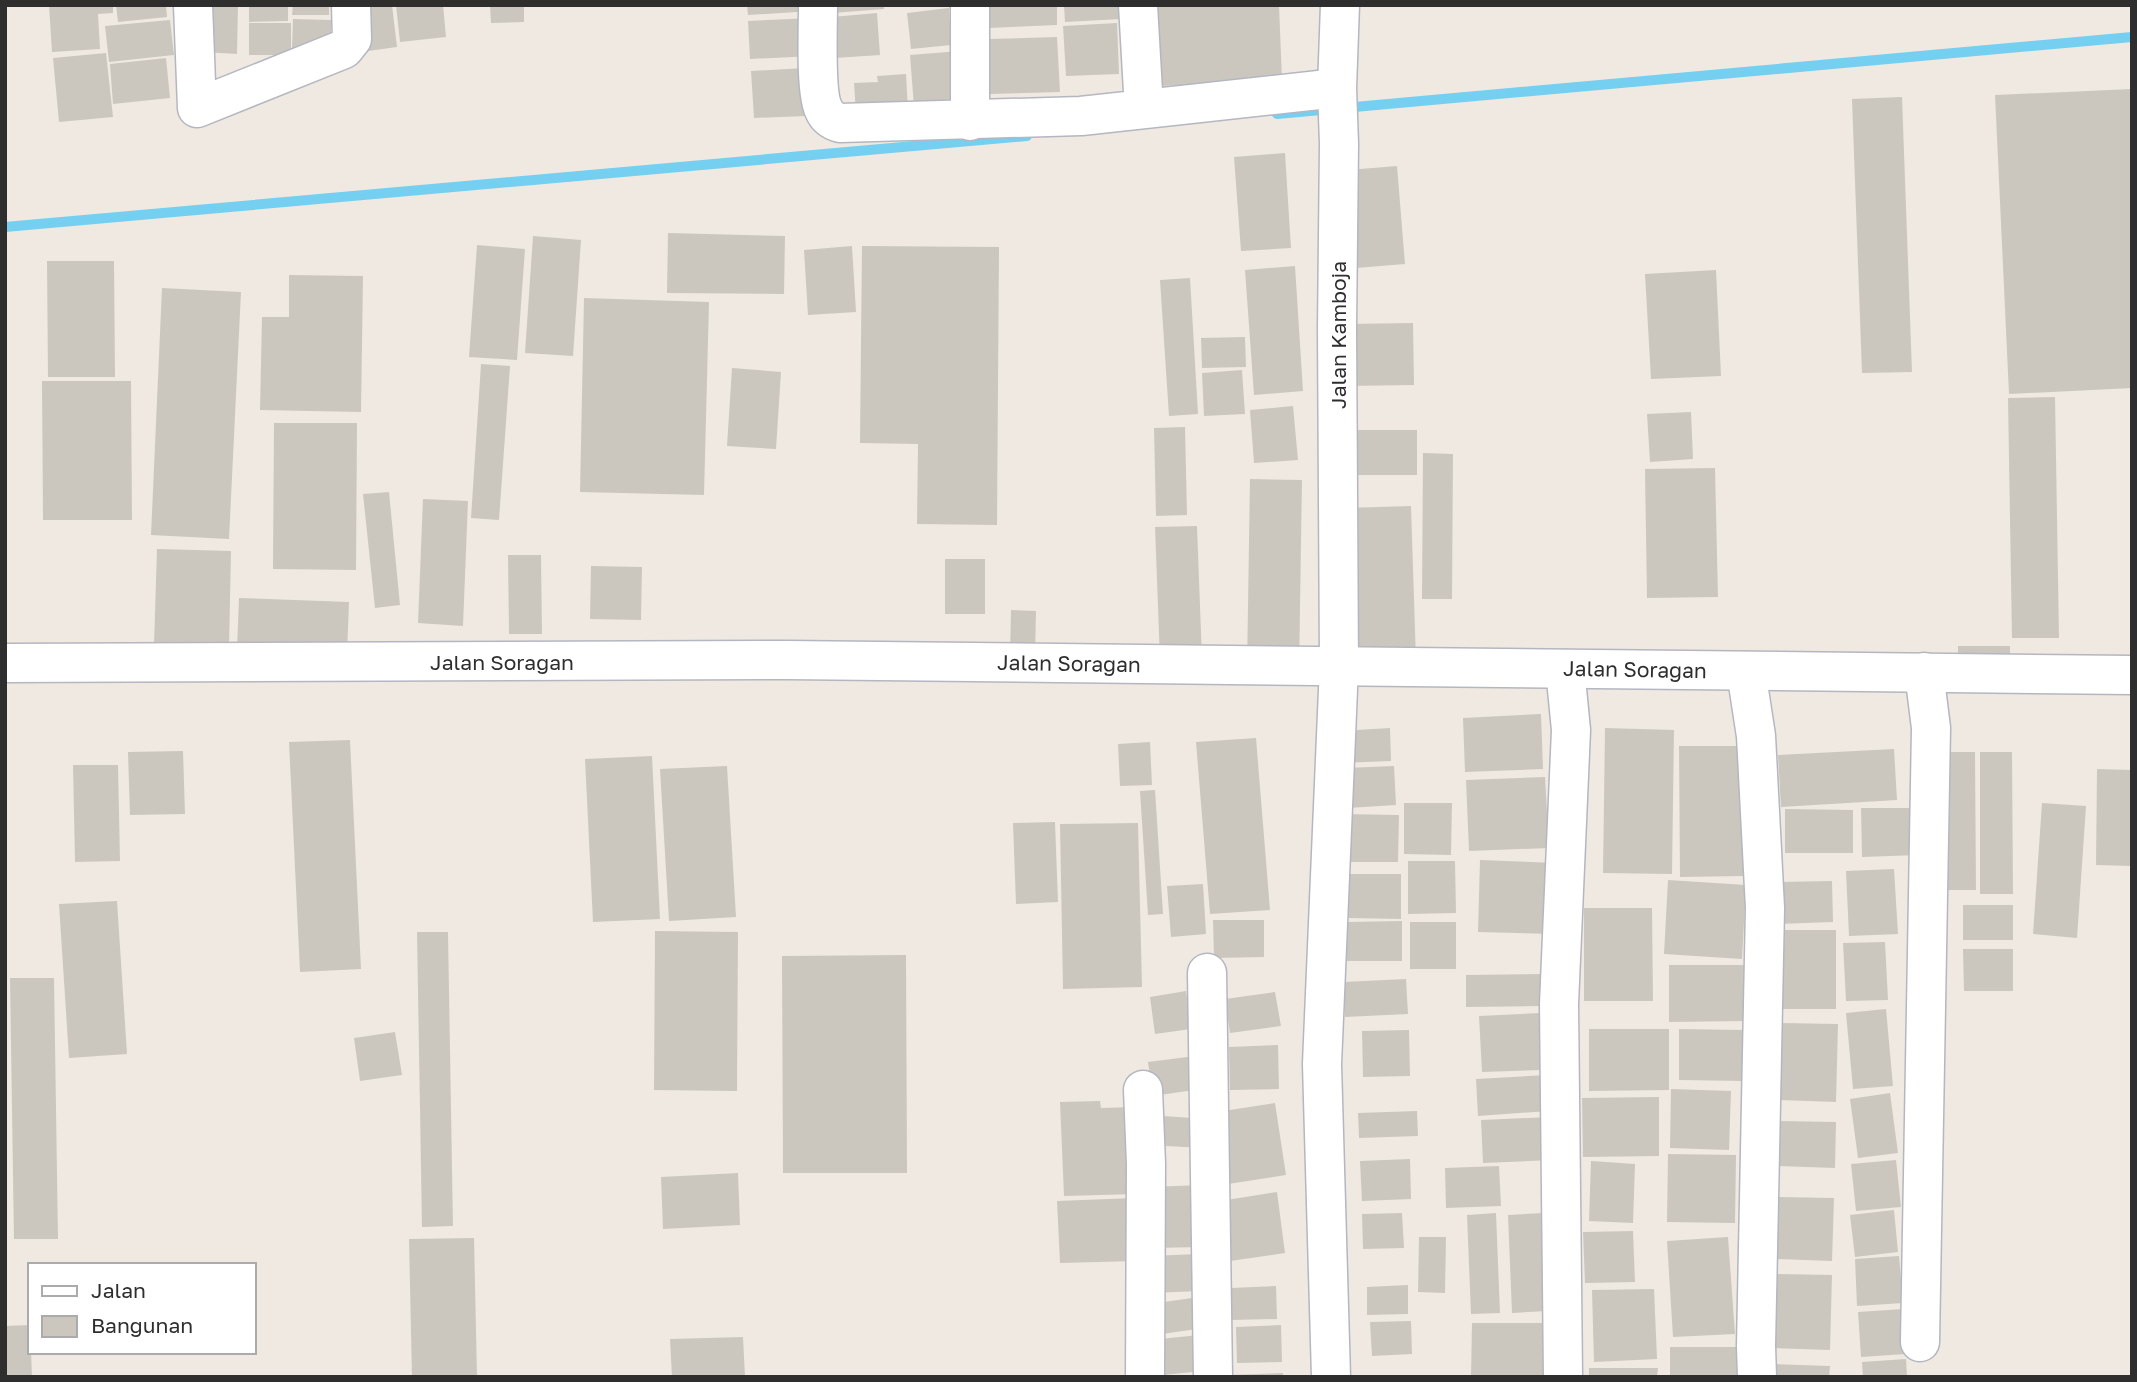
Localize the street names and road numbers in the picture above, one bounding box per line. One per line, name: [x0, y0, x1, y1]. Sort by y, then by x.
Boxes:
street label: Jalan Kamboja: [1325, 261, 1351, 409]
street label: Jalan Soragan: [430, 649, 574, 675]
street label: Jalan Soragan: [997, 649, 1141, 677]
street label: Jalan Soragan: [1563, 655, 1707, 683]

